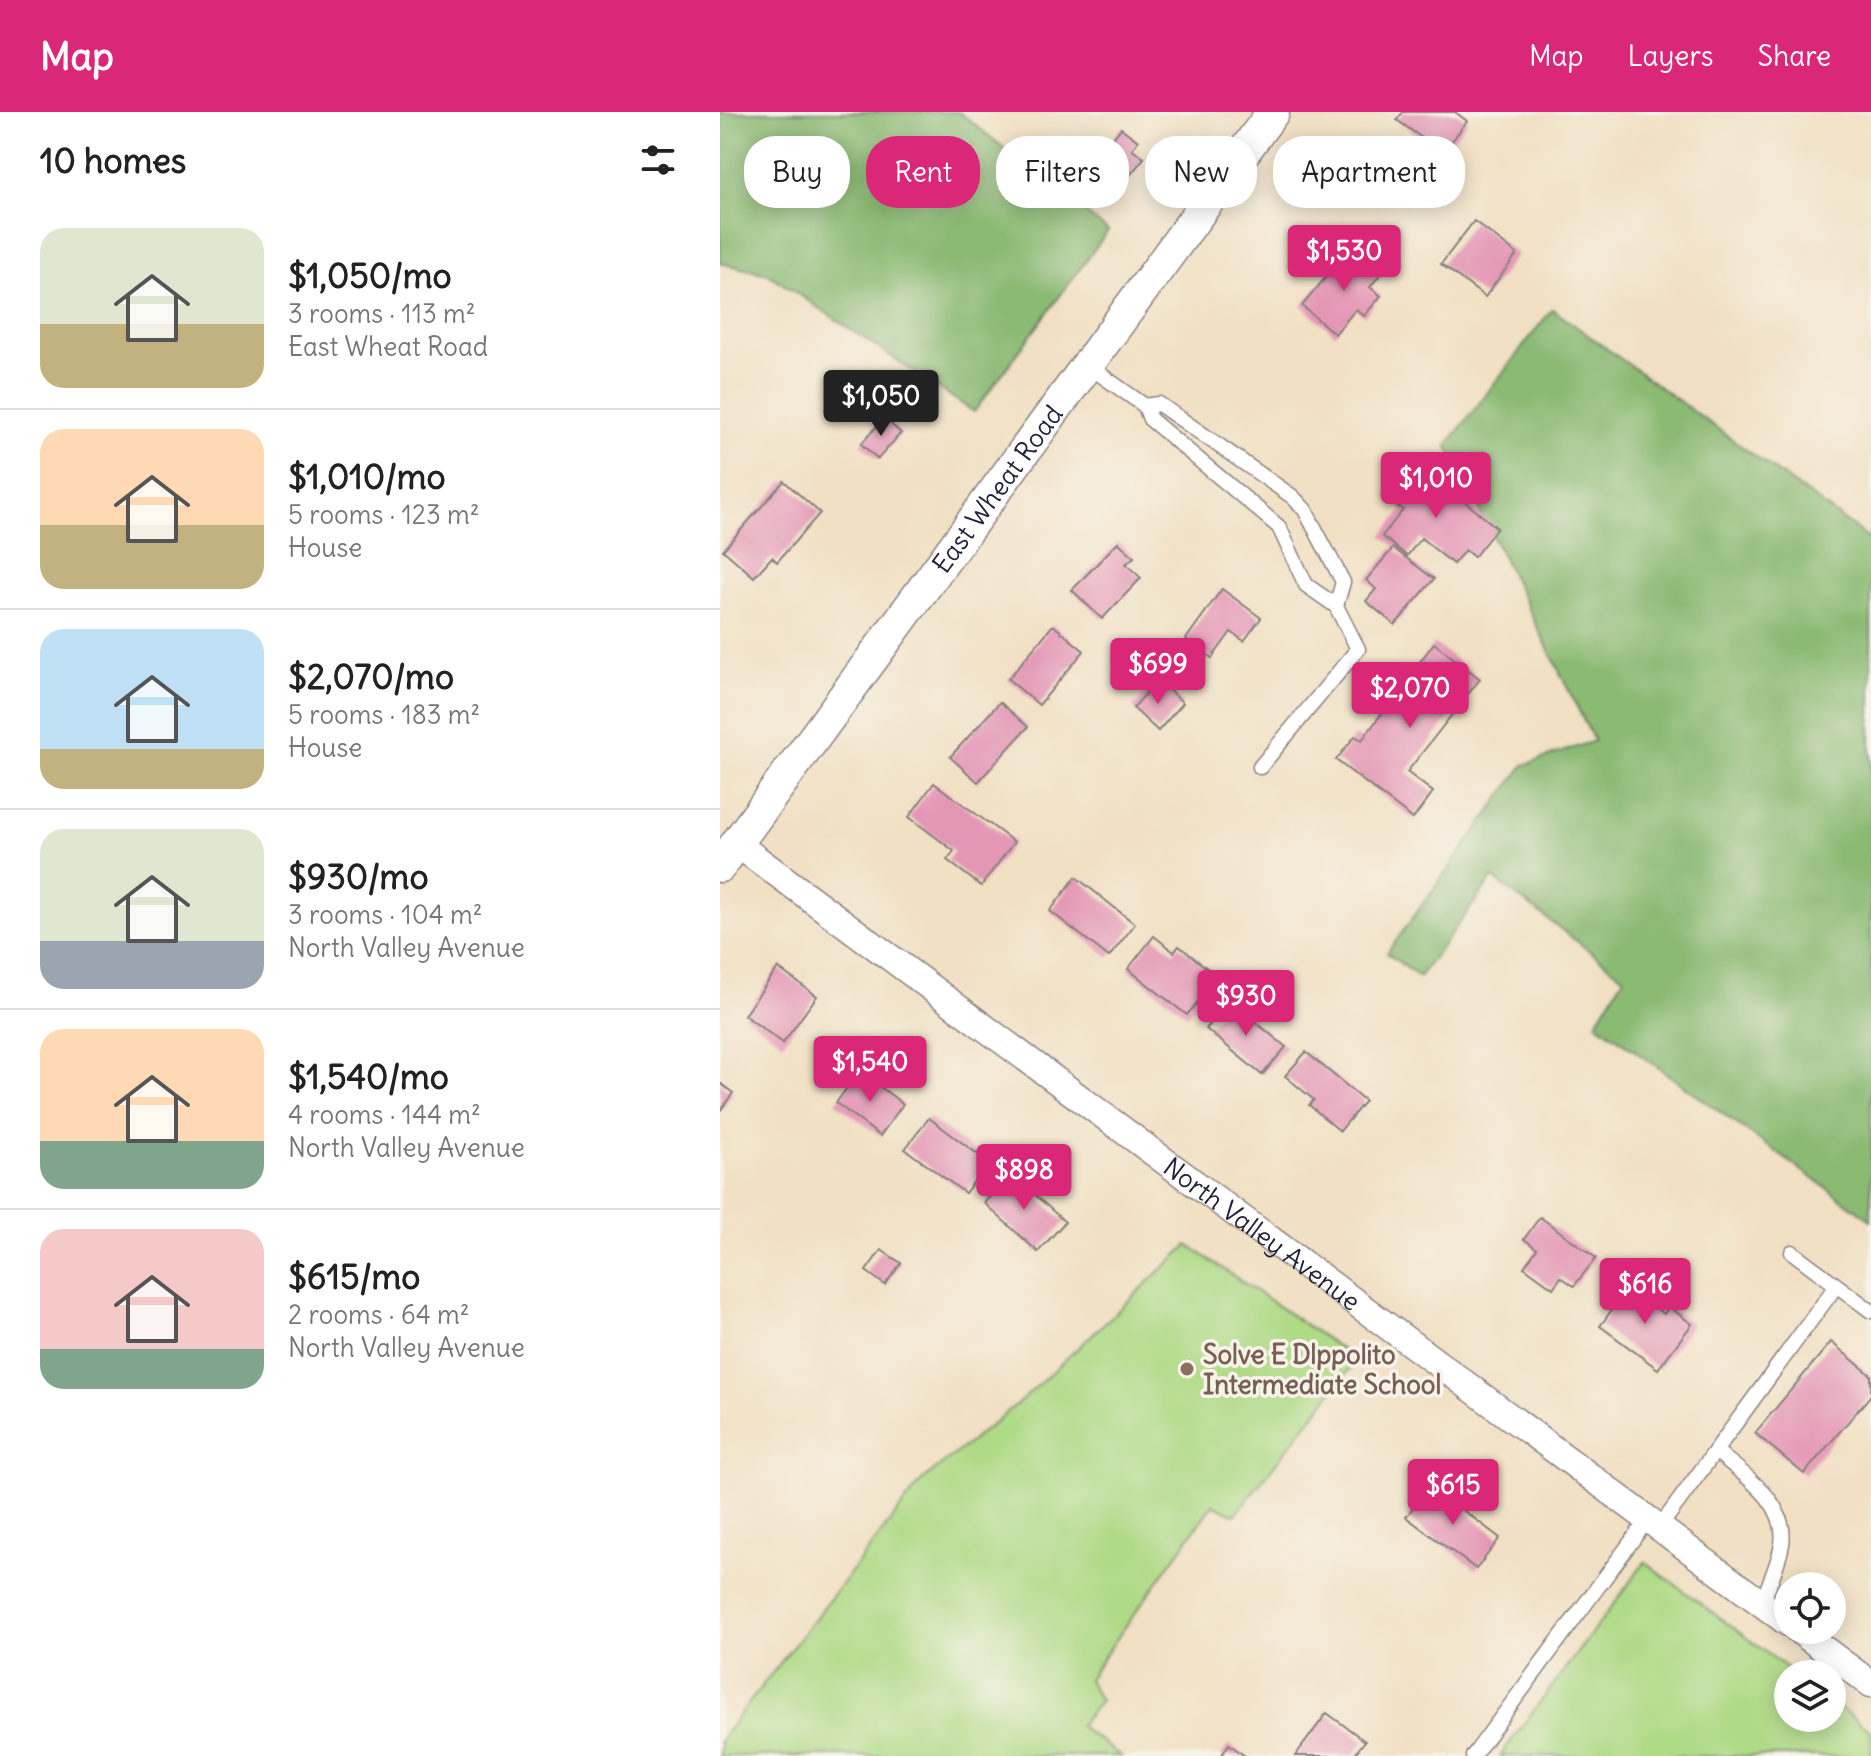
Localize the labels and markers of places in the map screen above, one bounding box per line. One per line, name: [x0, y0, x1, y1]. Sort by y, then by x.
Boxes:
pin: $1,530: [1279, 225, 1409, 293]
pin: $1,050: [816, 370, 946, 438]
pin: $1,010: [1371, 452, 1501, 520]
pin: $699: [1111, 638, 1205, 706]
pin: $2,070: [1345, 662, 1475, 730]
pin: $930: [1199, 970, 1293, 1038]
pin: $1,540: [805, 1036, 935, 1104]
pin: $898: [977, 1144, 1071, 1212]
pin: $616: [1598, 1258, 1692, 1326]
place label: Solve E Dlppolito Intermediate School: [1203, 1338, 1441, 1401]
marker: Solve E Dlppolito Intermediate School: [1178, 1360, 1196, 1378]
pin: $615: [1406, 1459, 1500, 1527]

